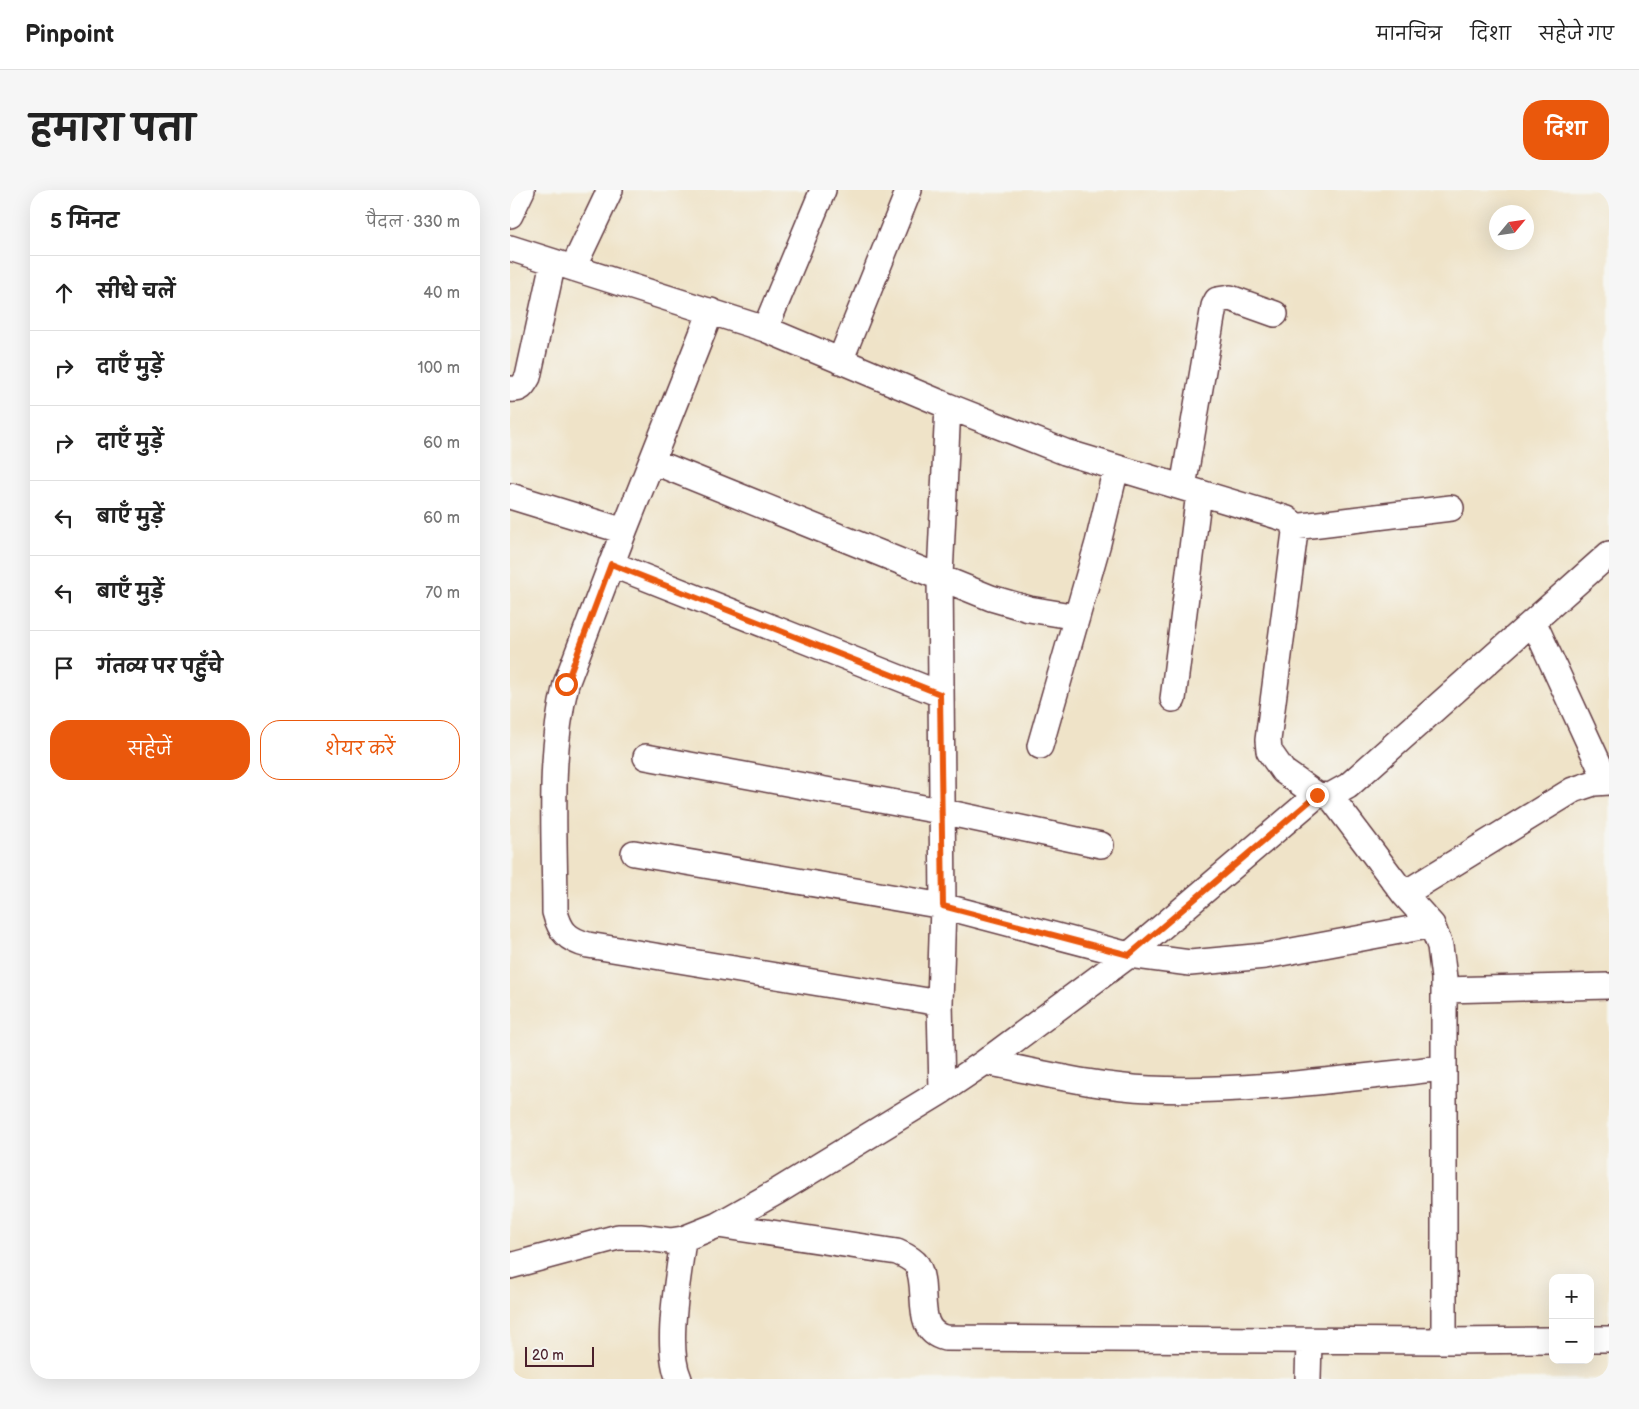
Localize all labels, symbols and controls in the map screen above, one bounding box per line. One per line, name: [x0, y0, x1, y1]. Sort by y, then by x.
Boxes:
text: Pinpoint: [25, 20, 114, 49]
text: मानचित्र: [1376, 24, 1442, 45]
text: दिशा: [1470, 24, 1511, 45]
text: सहेजे गए: [1539, 24, 1614, 45]
button: दिशा: [1523, 100, 1609, 160]
text: हमारा पता: [30, 108, 195, 151]
north arrow: [1489, 205, 1534, 250]
text: 5 मिनट: [50, 209, 119, 234]
text: पैदल · 330 m: [366, 213, 460, 232]
icon: ahead: [50, 279, 78, 307]
text: सीधे चलें: [97, 281, 175, 304]
text: 40 m: [423, 284, 460, 303]
icon: right: [50, 354, 78, 382]
text: दाएँ मुड़ें: [97, 356, 163, 379]
text: 100 m: [417, 359, 460, 378]
icon: right: [50, 429, 78, 457]
text: दाएँ मुड़ें: [97, 431, 163, 454]
text: 60 m: [423, 434, 460, 453]
icon: left: [50, 504, 78, 532]
text: बाएँ मुड़ें: [97, 506, 164, 529]
text: 60 m: [423, 509, 460, 528]
icon: left: [50, 579, 78, 607]
text: बाएँ मुड़ें: [97, 581, 164, 604]
text: 70 m: [425, 584, 460, 603]
icon: arrive: [50, 654, 78, 682]
text: गंतव्य पर पहुँचे: [97, 656, 223, 679]
route start: [555, 673, 578, 696]
button: सहेजें: [50, 720, 250, 780]
button: शेयर करें: [260, 720, 460, 780]
route end: [1306, 784, 1329, 807]
map controls: [1549, 1274, 1594, 1364]
button: +: [1549, 1274, 1594, 1319]
button: −: [1549, 1319, 1594, 1364]
scale bar: [525, 1344, 594, 1367]
text: 20 m: [532, 1347, 564, 1364]

